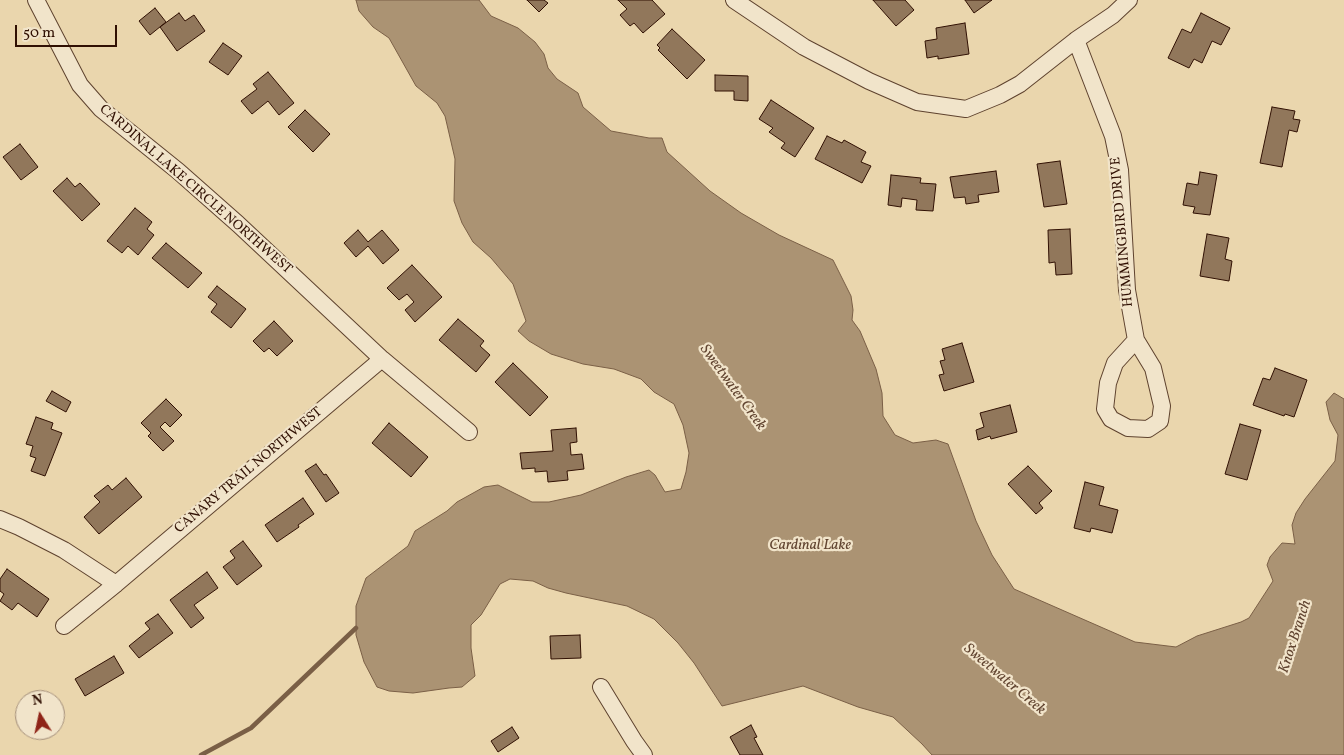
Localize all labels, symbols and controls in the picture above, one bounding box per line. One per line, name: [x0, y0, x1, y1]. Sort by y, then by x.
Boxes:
scale bar: [18, 15, 120, 47]
text: 50 m: [23, 23, 55, 44]
street label: CARDINAL LAKE CIRCLE NORTHWEST: [95, 102, 295, 278]
street label: HUMMINGBIRD DRIVE: [1108, 156, 1138, 308]
water label: Sweetwater Creek: [695, 342, 769, 434]
street label: CANARY TRAIL NORTHWEST: [172, 404, 326, 538]
water label: Cardinal Lake: [769, 537, 851, 555]
water label: Knox Branch: [1276, 598, 1316, 676]
water label: Sweetwater Creek: [959, 640, 1049, 720]
north arrow: [15, 690, 65, 740]
text: N: [31, 690, 44, 711]

